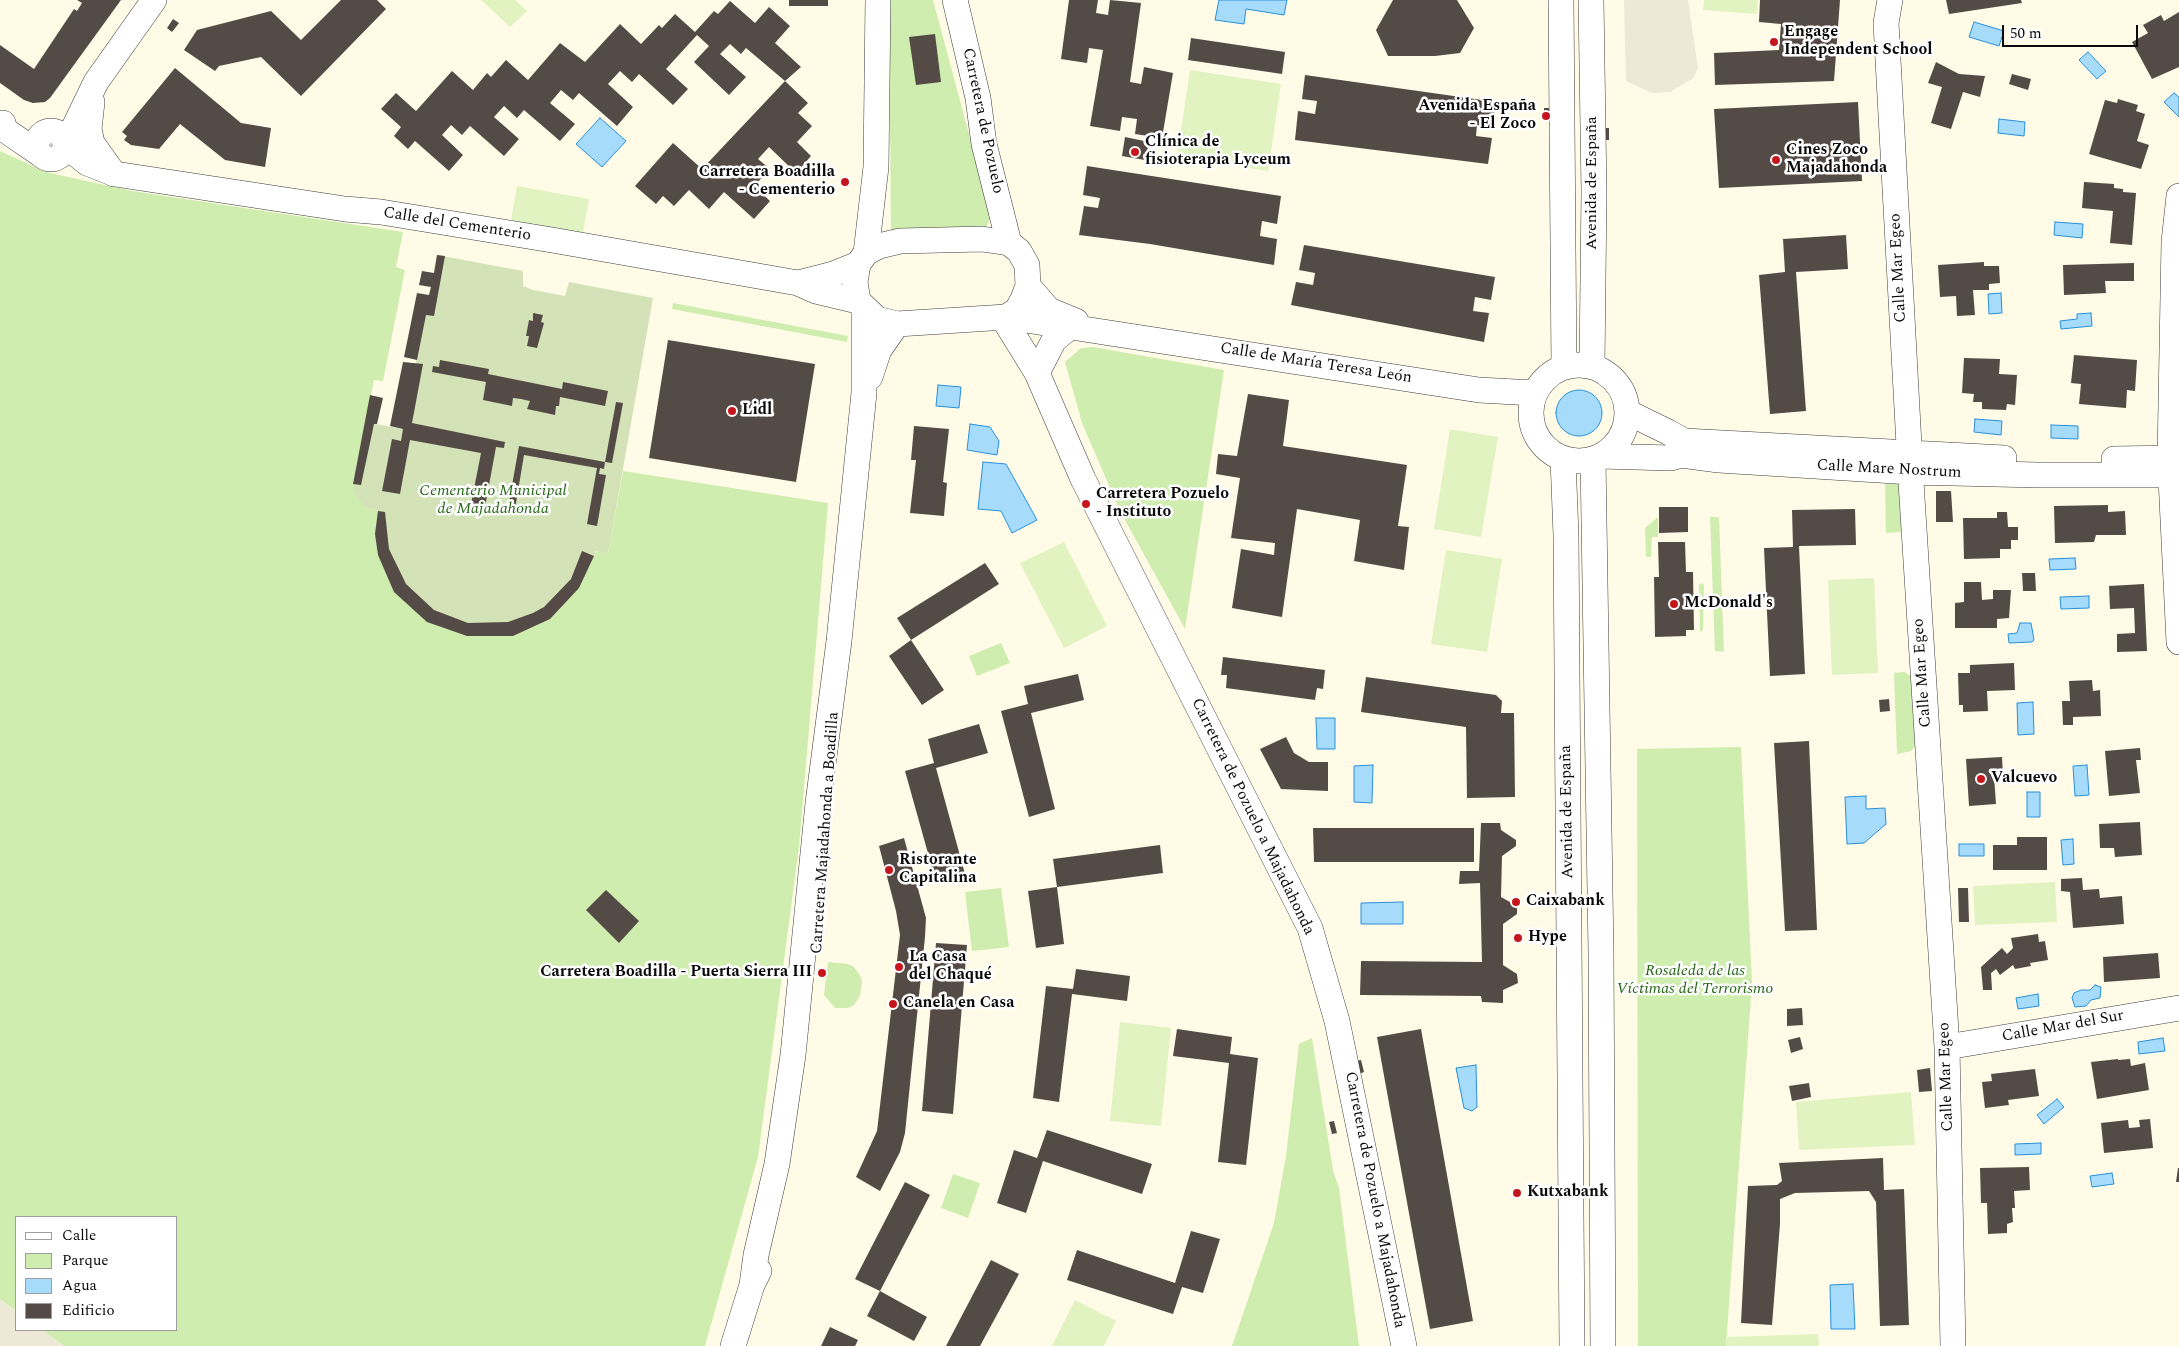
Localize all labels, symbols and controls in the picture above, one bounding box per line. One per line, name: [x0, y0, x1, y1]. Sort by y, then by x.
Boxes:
scale bar: [2004, 15, 2140, 47]
text: 50 m: [2010, 22, 2042, 45]
place label: Engage Independent School: [1784, 23, 1932, 61]
marker: Engage Independent School: [1768, 36, 1780, 48]
street label: Carretera de Pozuelo: [957, 46, 1007, 196]
place label: Avenida España - El Zoco: [1418, 97, 1536, 135]
marker: Avenida España - El Zoco: [1540, 110, 1552, 122]
street label: Avenida de España: [1583, 116, 1603, 250]
place label: Clínica de fisioterapia Lyceum: [1145, 133, 1291, 171]
place label: Cines Zoco Majadahonda: [1786, 141, 1887, 179]
marker: Clínica de fisioterapia Lyceum: [1129, 146, 1141, 158]
marker: Cines Zoco Majadahonda: [1770, 154, 1782, 166]
place label: Carretera Boadilla - Cementerio: [699, 163, 835, 201]
marker: Carretera Boadilla - Cementerio: [839, 176, 851, 188]
street label: Calle del Cementerio: [382, 204, 532, 246]
street label: Calle Mar Egeo: [1887, 213, 1911, 323]
street label: Calle de María Teresa León: [1219, 339, 1413, 389]
place label: Lidl: [742, 401, 772, 421]
marker: Lidl: [726, 405, 738, 417]
street label: Calle Mare Nostrum: [1816, 457, 1962, 483]
park label: Cementerio Municipal de Majadahonda: [419, 482, 567, 520]
place label: Carretera Pozuelo - Instituto: [1096, 485, 1229, 523]
marker: Carretera Pozuelo - Instituto: [1080, 498, 1092, 510]
place label: McDonald's: [1684, 594, 1773, 614]
marker: McDonald's: [1668, 598, 1680, 610]
street label: Calle Mar Egeo: [1910, 618, 1936, 728]
street label: Carretera de Pozuelo a Majadahonda: [1186, 695, 1318, 939]
street label: Carretera Majadahonda a Boadilla: [808, 711, 844, 955]
street label: Avenida de España: [1557, 745, 1579, 879]
place label: Valcuevo: [1991, 769, 2057, 789]
marker: Valcuevo: [1975, 773, 1987, 785]
place label: Ristorante Capitalina: [899, 851, 977, 889]
marker: Ristorante Capitalina: [883, 864, 895, 876]
place label: Caixabank: [1526, 892, 1605, 912]
marker: Caixabank: [1510, 896, 1522, 908]
place label: Hype: [1528, 928, 1567, 948]
marker: Hype: [1512, 932, 1524, 944]
place label: La Casa del Chaqué: [909, 948, 992, 986]
marker: La Casa del Chaqué: [893, 961, 905, 973]
park label: Rosaleda de las Víctimas del Terrorismo: [1617, 962, 1773, 1000]
place label: Carretera Boadilla - Puerta Sierra III: [540, 963, 812, 983]
marker: Carretera Boadilla - Puerta Sierra III: [816, 967, 828, 979]
place label: Canela en Casa: [903, 994, 1015, 1014]
marker: Canela en Casa: [887, 998, 899, 1010]
street label: Calle Mar del Sur: [2001, 1007, 2125, 1047]
street label: Calle Mar Egeo: [1935, 1022, 1959, 1132]
street label: Carretera de Pozuelo a Majadahonda: [1340, 1070, 1408, 1330]
place label: Kutxabank: [1527, 1183, 1609, 1203]
marker: Kutxabank: [1511, 1187, 1523, 1199]
legend: [15, 1216, 178, 1331]
text: Calle: [62, 1224, 96, 1247]
text: Parque: [62, 1249, 109, 1272]
text: Agua: [62, 1274, 97, 1297]
text: Edificio: [62, 1299, 115, 1322]

